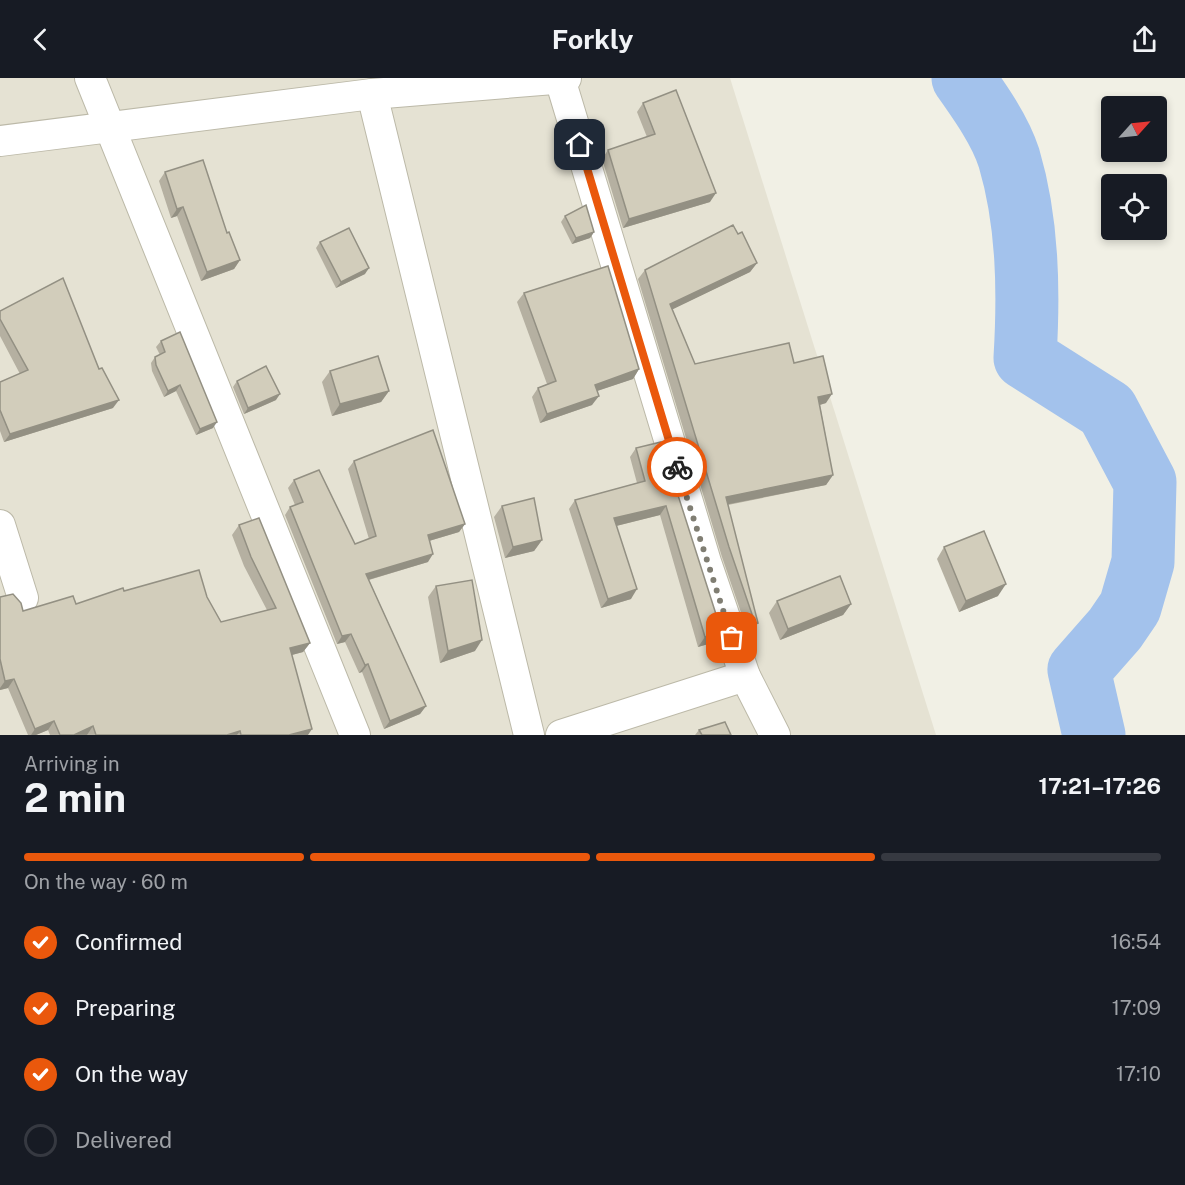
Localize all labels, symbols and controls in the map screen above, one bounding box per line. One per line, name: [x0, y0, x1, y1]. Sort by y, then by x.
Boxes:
icon: back: [24, 23, 57, 56]
text: Forkly: [552, 23, 633, 55]
icon: share: [1128, 23, 1161, 56]
north arrow: [1101, 96, 1167, 162]
map controls: [1101, 96, 1167, 240]
pin: [554, 119, 605, 170]
icon: home: [563, 128, 596, 161]
button: locate: [1101, 174, 1167, 240]
courier: [647, 437, 707, 497]
icon: bike: [661, 451, 694, 484]
pin: [706, 612, 757, 663]
icon: bag: [715, 621, 748, 654]
text: Arriving in: [24, 752, 119, 776]
text: 17:21–17:26: [1038, 773, 1161, 799]
text: 2 min: [24, 775, 126, 821]
text: On the way · 60 m: [24, 870, 188, 894]
icon: check: [24, 926, 57, 959]
text: Confirmed: [75, 929, 182, 955]
text: 16:54: [1111, 930, 1161, 954]
icon: check: [24, 992, 57, 1025]
text: Preparing: [75, 995, 176, 1021]
text: 17:09: [1112, 996, 1161, 1020]
icon: check: [24, 1058, 57, 1091]
text: On the way: [75, 1061, 188, 1087]
text: 17:10: [1116, 1062, 1161, 1086]
text: Delivered: [75, 1127, 172, 1153]

